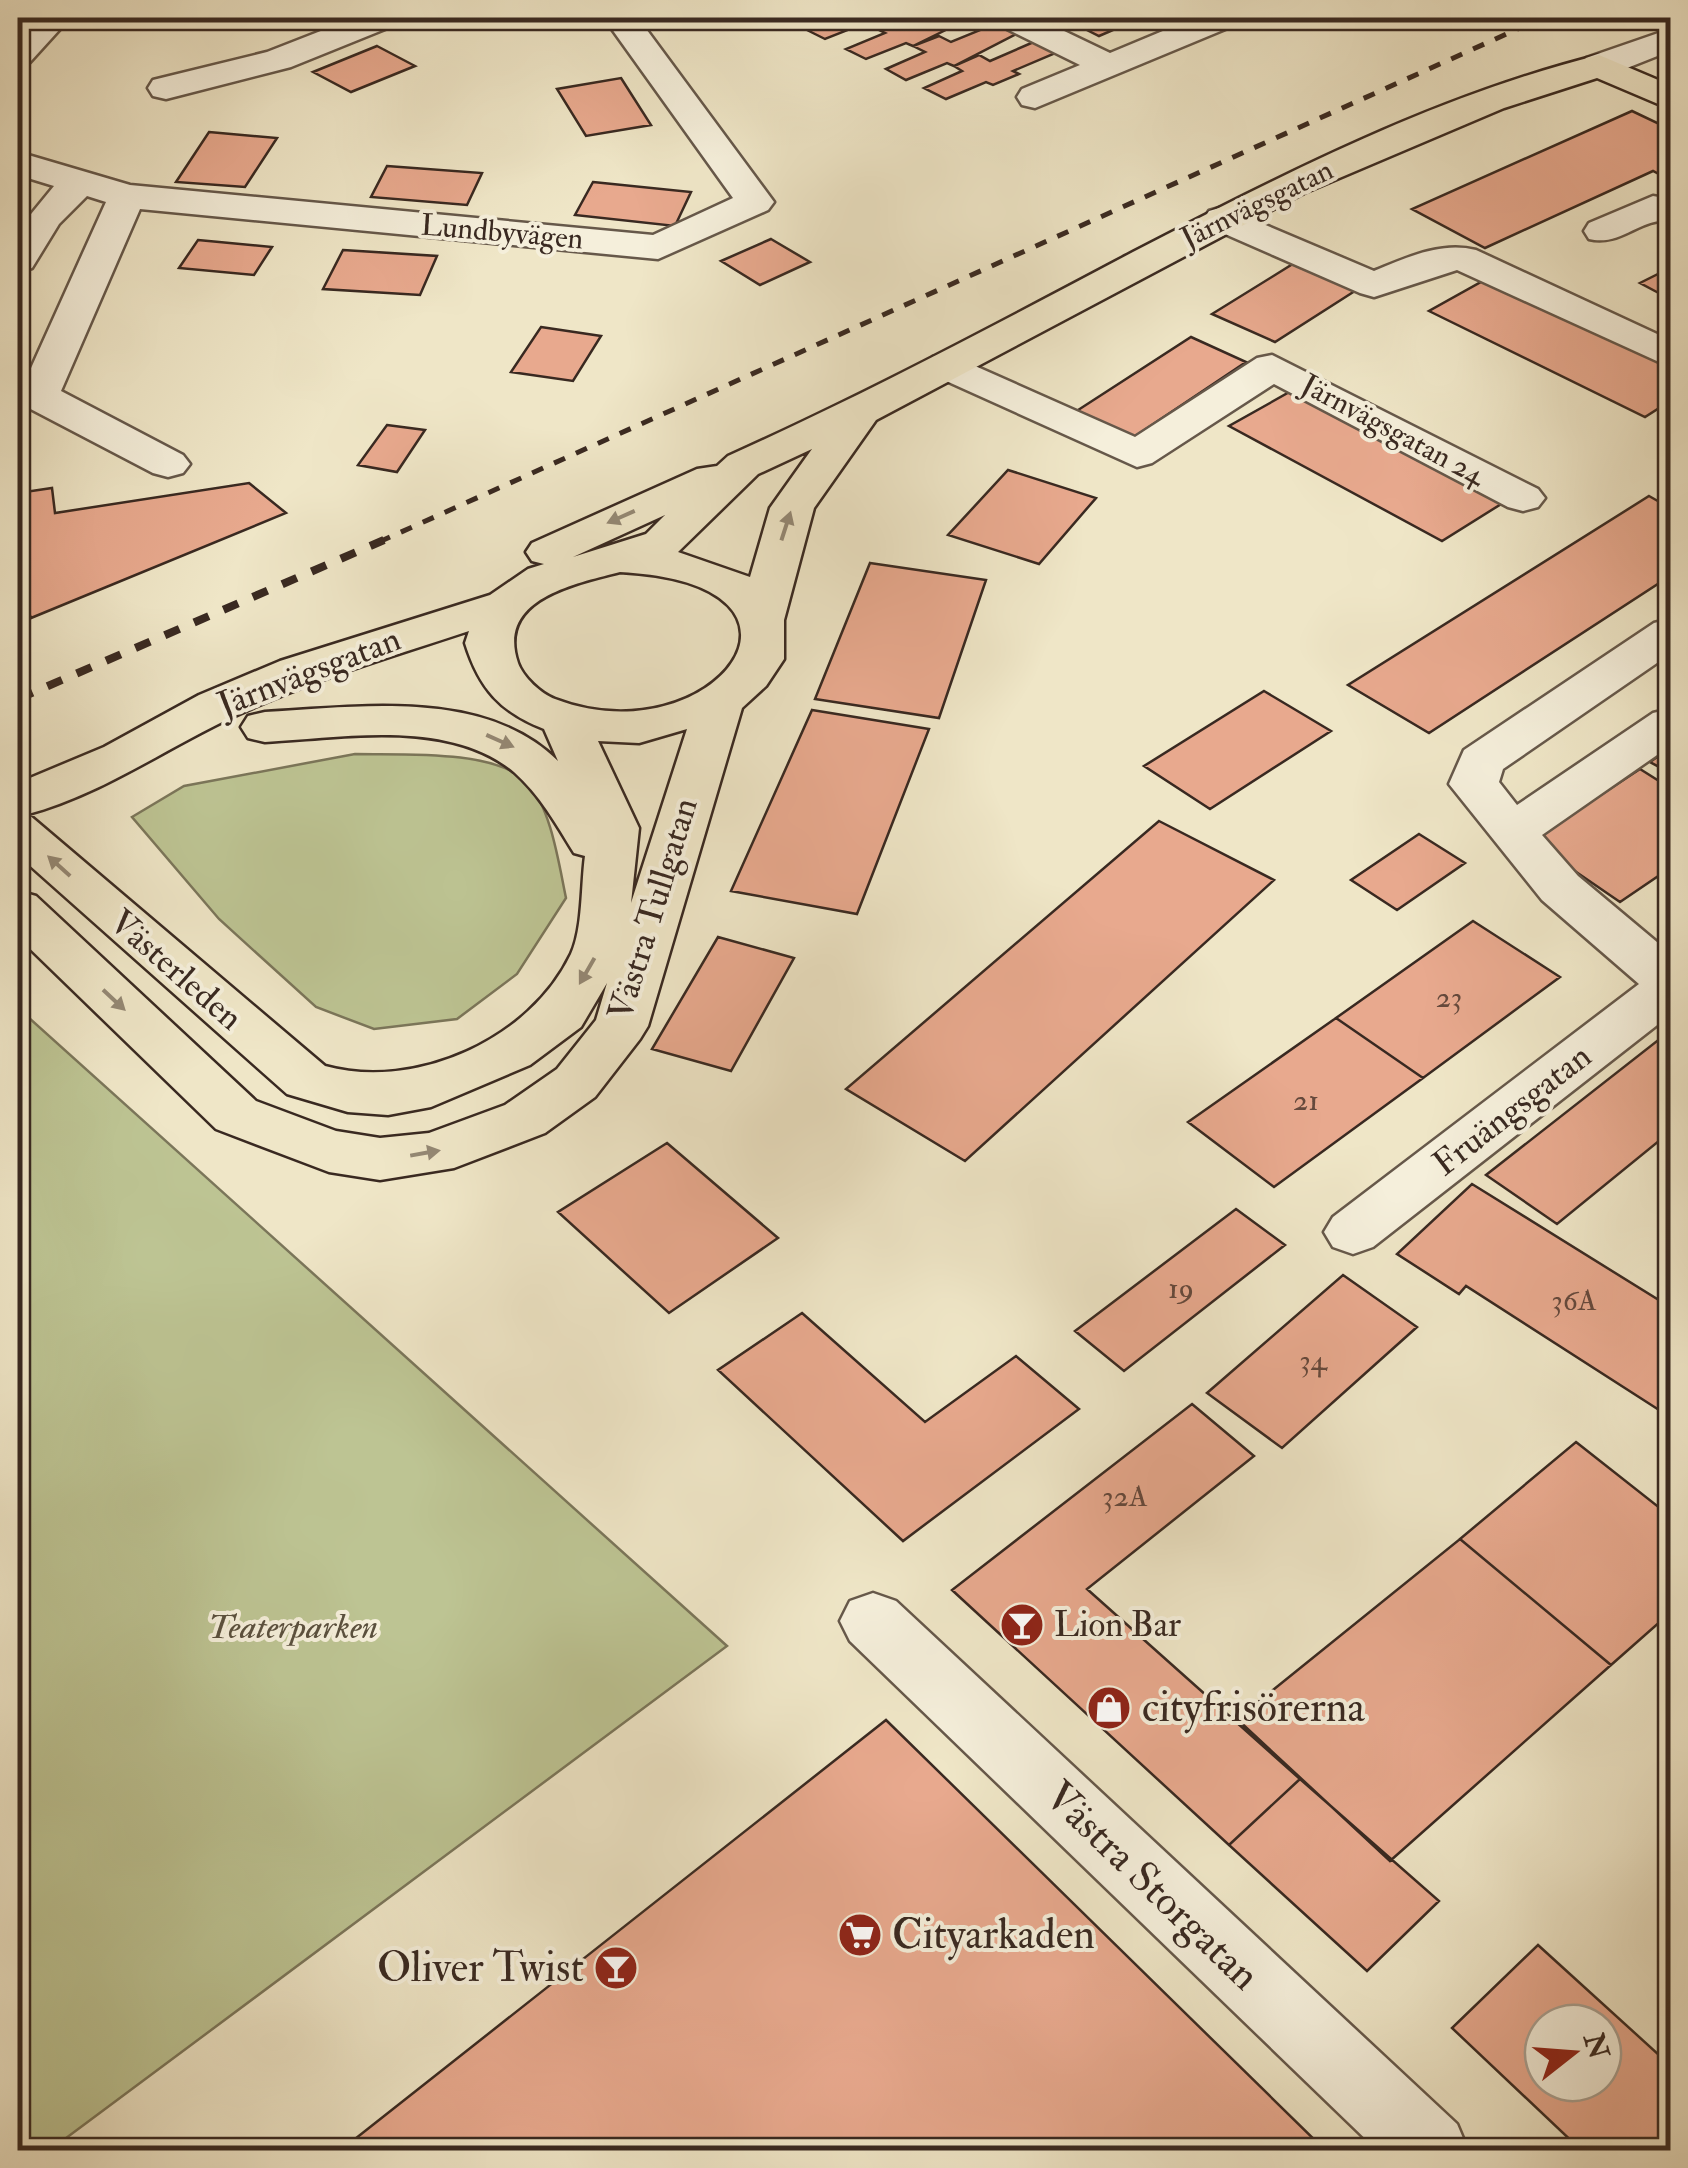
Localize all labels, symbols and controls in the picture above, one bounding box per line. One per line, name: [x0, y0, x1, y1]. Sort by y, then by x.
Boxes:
street label: Järnvägsgatan: [1174, 151, 1339, 257]
street label: Lundbyvägen: [419, 206, 585, 258]
street label: Järnvägsgatan 24: [1294, 366, 1493, 495]
one-way arrow: [606, 509, 636, 525]
one-way arrow: [780, 511, 795, 541]
street label: Järnvägsgatan: [210, 617, 407, 727]
one-way arrow: [485, 733, 515, 749]
street label: Västra Tullgatan: [598, 792, 708, 1026]
one-way arrow: [47, 855, 71, 878]
street label: Västerleden: [100, 900, 252, 1040]
one-way arrow: [578, 957, 595, 986]
house number: 23: [1436, 979, 1462, 1016]
one-way arrow: [102, 988, 126, 1011]
street label: Fruängsgatan: [1424, 1034, 1600, 1186]
house number: 21: [1293, 1082, 1319, 1119]
one-way arrow: [410, 1145, 442, 1160]
house number: 19: [1168, 1270, 1194, 1307]
house number: 36A: [1551, 1282, 1597, 1319]
house number: 34: [1299, 1342, 1329, 1379]
house number: 32A: [1102, 1478, 1148, 1515]
bar icon: Lion Bar: [999, 1602, 1045, 1648]
place label: Lion Bar: [1054, 1603, 1181, 1647]
park label: Teaterparken: [208, 1605, 378, 1649]
place label: cityfrisörerna: [1142, 1682, 1365, 1734]
shop icon: cityfrisörerna: [1086, 1685, 1132, 1731]
street label: Västra Storgatan: [1034, 1770, 1270, 2002]
place label: Cityarkaden: [892, 1909, 1095, 1961]
supermarket icon: Cityarkaden: [837, 1912, 883, 1958]
place label: Oliver Twist: [377, 1942, 584, 1994]
bar icon: Oliver Twist: [593, 1945, 639, 1991]
north arrow: [1523, 2003, 1623, 2103]
text: N: [1575, 2028, 1616, 2064]

